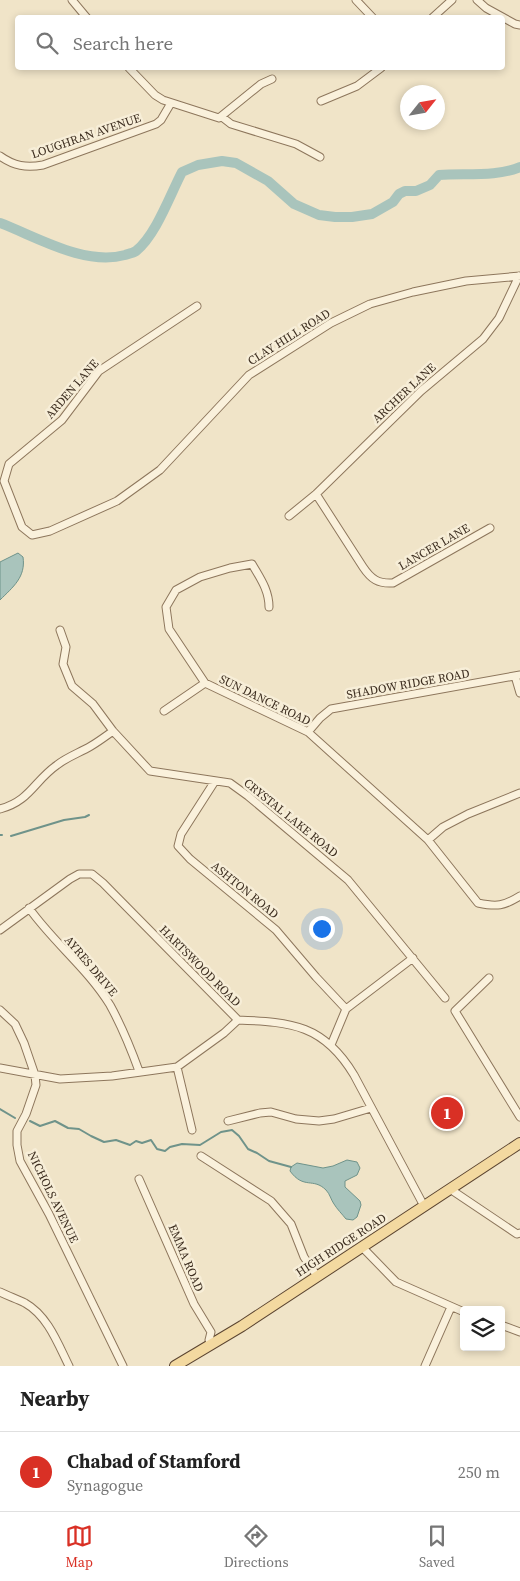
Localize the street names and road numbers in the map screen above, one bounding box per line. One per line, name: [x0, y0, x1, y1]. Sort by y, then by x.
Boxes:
street label: LOUGHRAN AVENUE: [29, 110, 143, 162]
street label: CLAY HILL ROAD: [245, 305, 333, 369]
street label: ARDEN LANE: [42, 356, 102, 422]
street label: ARCHER LANE: [369, 359, 439, 427]
street label: LANCER LANE: [395, 520, 473, 574]
street label: SHADOW RIDGE ROAD: [345, 665, 471, 703]
street label: SUN DANCE ROAD: [217, 671, 313, 729]
street label: CRYSTAL LAKE ROAD: [240, 775, 342, 861]
street label: ASHTON ROAD: [208, 858, 282, 922]
street label: HARTSWOOD ROAD: [156, 922, 244, 1010]
street label: AYRES DRIVE: [61, 932, 121, 1000]
street label: NICHOLS AVENUE: [24, 1149, 82, 1245]
street label: HIGH RIDGE ROAD: [293, 1210, 389, 1280]
street label: EMMA ROAD: [165, 1222, 207, 1294]

